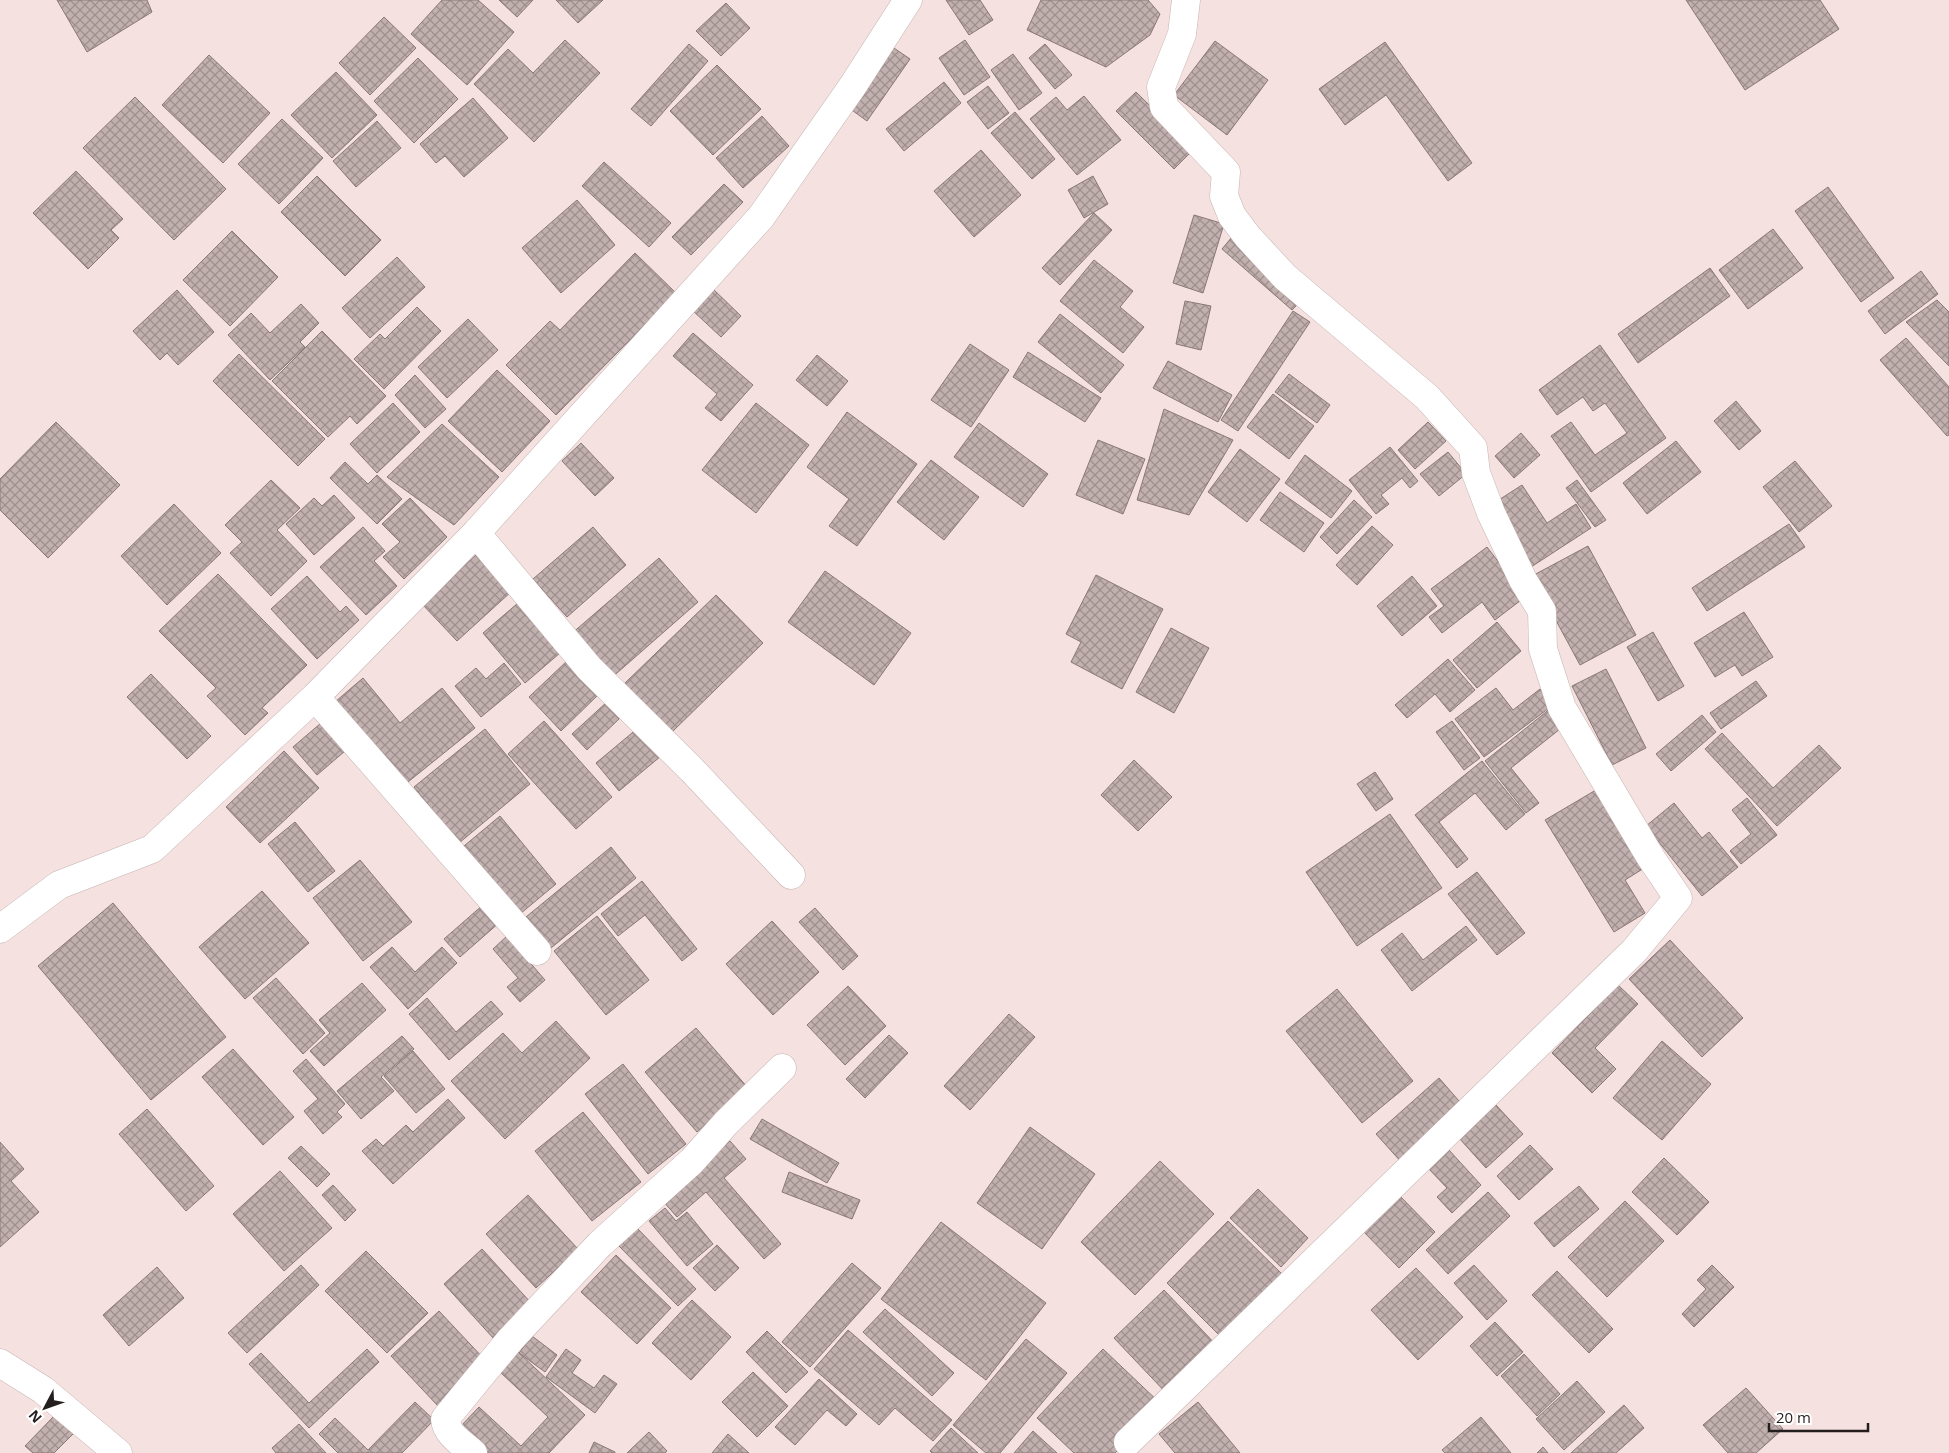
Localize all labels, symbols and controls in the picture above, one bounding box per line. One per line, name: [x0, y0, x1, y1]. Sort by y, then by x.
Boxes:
north arrow: [20, 1383, 70, 1433]
scale bar: [1769, 1400, 1868, 1432]
text: N: [24, 1406, 46, 1427]
text: 20 m: [1776, 1407, 1811, 1427]

